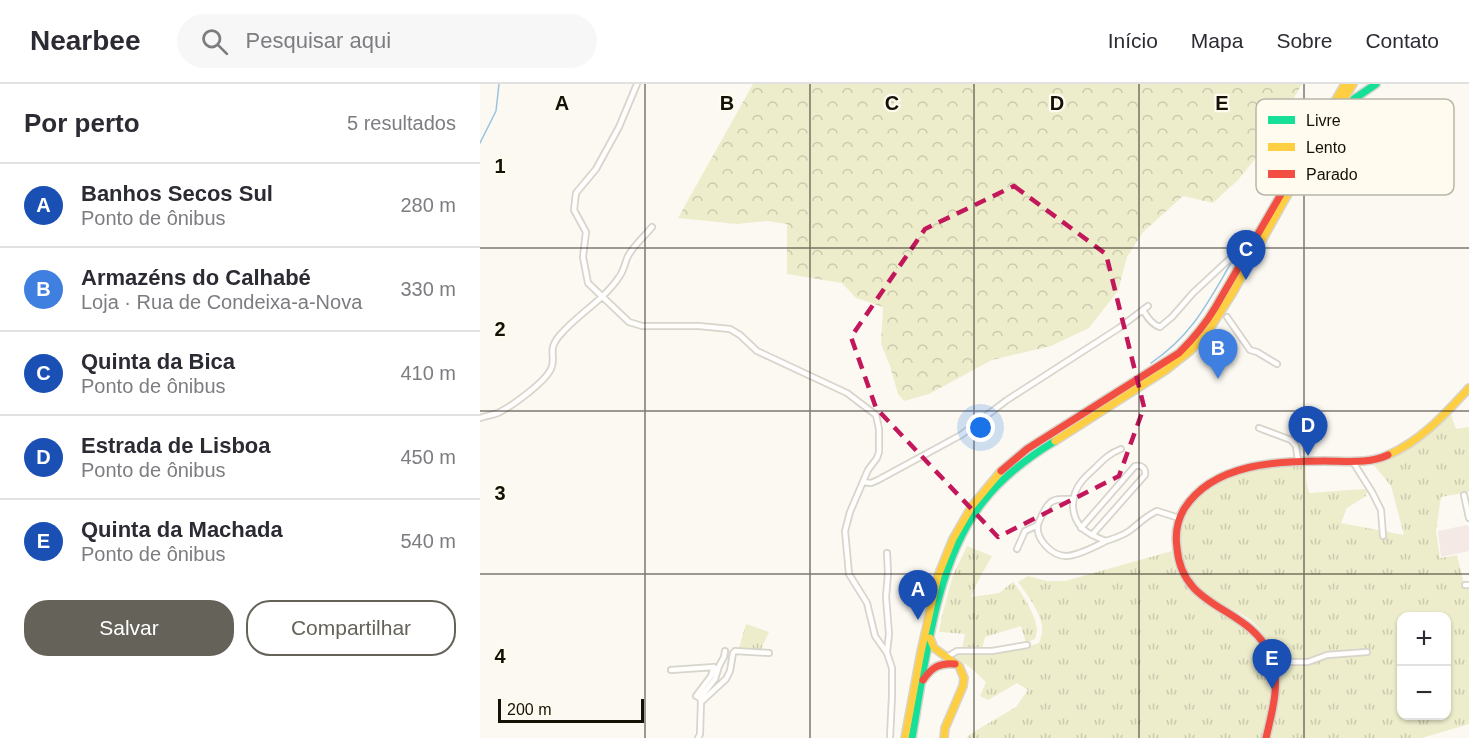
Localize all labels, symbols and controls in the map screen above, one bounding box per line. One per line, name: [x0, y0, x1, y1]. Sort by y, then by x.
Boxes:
search box: [177, 14, 597, 68]
text: Nearbee: [30, 25, 141, 56]
icon: search: [198, 25, 231, 58]
text: Pesquisar aqui: [246, 28, 391, 53]
text: Início: [1108, 29, 1158, 52]
text: Mapa: [1191, 29, 1243, 52]
text: Sobre: [1276, 29, 1332, 52]
text: Contato: [1365, 29, 1439, 52]
text: A: [555, 92, 569, 114]
text: B: [720, 92, 734, 114]
text: C: [885, 92, 899, 114]
text: D: [1050, 92, 1064, 114]
text: E: [1215, 92, 1229, 114]
legend: [1256, 99, 1454, 195]
text: Por perto: [24, 108, 140, 138]
text: 5 resultados: [347, 112, 456, 134]
text: Livre: [1306, 112, 1341, 129]
text: Lento: [1306, 139, 1346, 156]
text: 1: [494, 155, 506, 177]
text: Parado: [1306, 166, 1358, 183]
text: Banhos Secos Sul: [81, 181, 273, 206]
text: A: [36, 194, 51, 216]
text: 280 m: [400, 194, 456, 216]
text: Ponto de ônibus: [81, 207, 226, 229]
pin: C: [1226, 230, 1266, 280]
text: Armazéns do Calhabé: [81, 265, 311, 290]
text: B: [36, 278, 51, 300]
text: 330 m: [400, 278, 456, 300]
text: Loja · Rua de Condeixa-a-Nova: [81, 291, 362, 313]
text: 2: [494, 318, 506, 340]
pin: B: [1198, 330, 1238, 379]
text: Quinta da Bica: [81, 349, 235, 374]
text: C: [36, 362, 51, 384]
text: 410 m: [400, 362, 456, 384]
text: Ponto de ônibus: [81, 375, 226, 397]
pin: D: [1288, 406, 1328, 456]
your location: [966, 413, 995, 442]
text: Estrada de Lisboa: [81, 433, 271, 458]
text: D: [36, 446, 51, 468]
text: 450 m: [400, 446, 456, 468]
text: Ponto de ônibus: [81, 459, 226, 481]
text: 3: [494, 482, 506, 504]
text: Quinta da Machada: [81, 517, 283, 542]
text: E: [37, 530, 50, 552]
text: 540 m: [400, 530, 456, 552]
text: Ponto de ônibus: [81, 543, 226, 565]
pin: A: [898, 570, 938, 620]
button: Salvar: [24, 600, 234, 656]
button: Compartilhar: [246, 600, 456, 656]
map controls: [1397, 612, 1451, 720]
button: +: [1397, 612, 1451, 666]
pin: E: [1252, 640, 1292, 689]
text: 4: [494, 645, 506, 667]
button: −: [1397, 666, 1451, 720]
scale bar: [498, 696, 644, 724]
text: 200 m: [507, 701, 551, 718]

